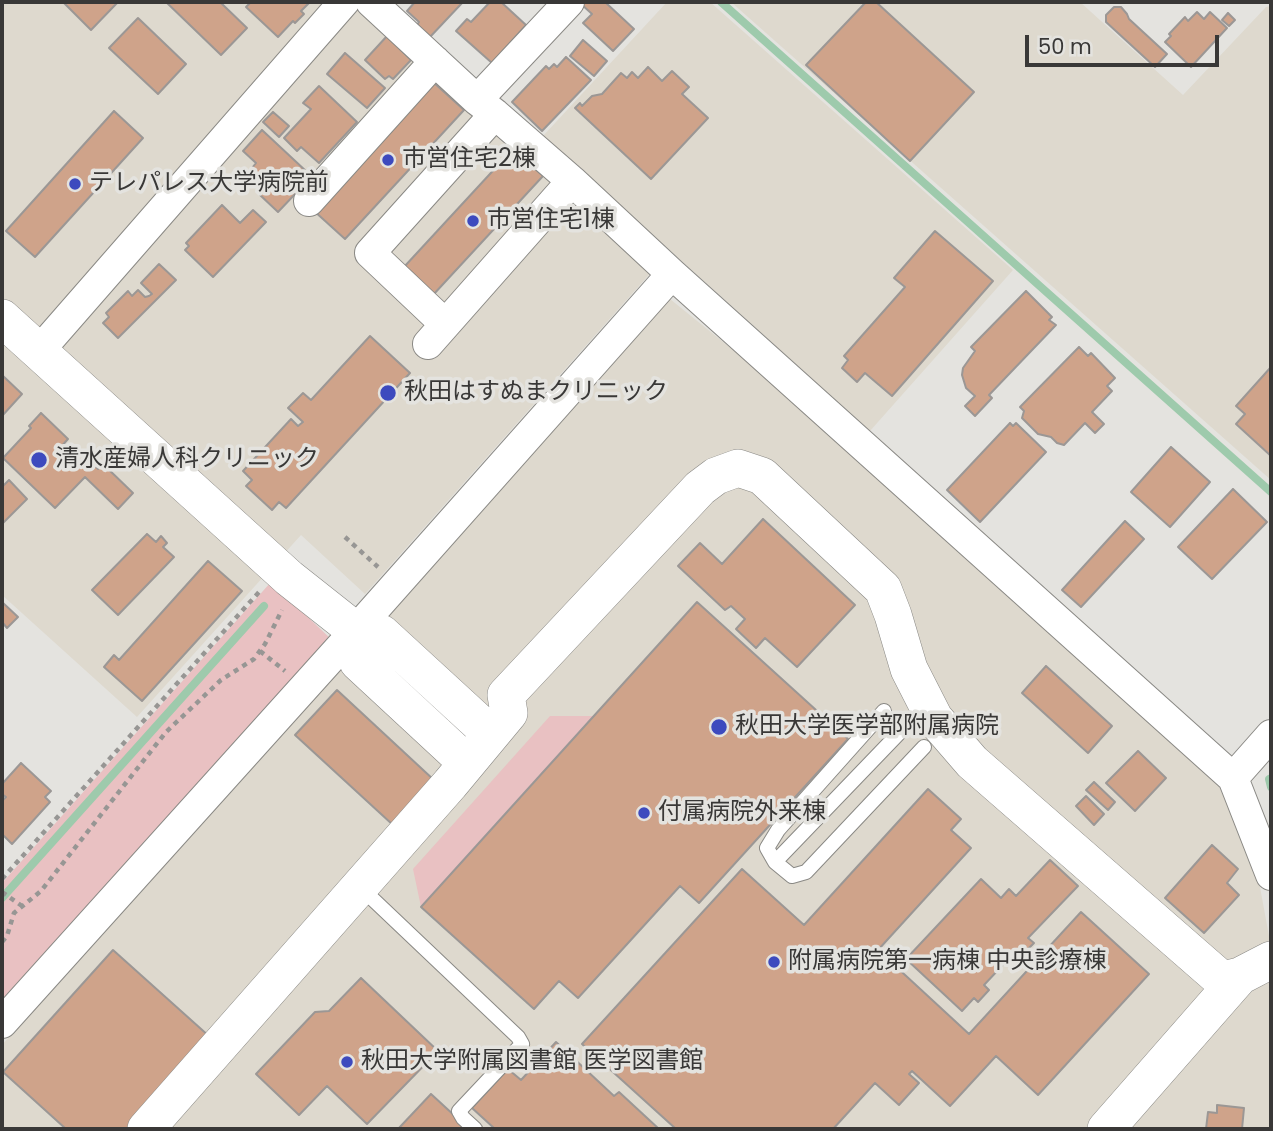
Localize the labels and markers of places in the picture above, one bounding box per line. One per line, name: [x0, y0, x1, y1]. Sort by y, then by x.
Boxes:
place label: 市営住宅2棟: [402, 146, 536, 174]
marker: 市営住宅2棟: [380, 152, 396, 168]
place label: テレパレス大学病院前: [89, 170, 329, 198]
marker: テレパレス大学病院前: [67, 176, 83, 192]
place label: 市営住宅1棟: [487, 207, 615, 235]
marker: 市営住宅1棟: [465, 213, 481, 229]
place label: 秋田はすぬまクリニック: [404, 379, 668, 407]
marker: 秋田はすぬまクリニック: [378, 383, 398, 403]
place label: 清水産婦人科クリニック: [55, 446, 319, 474]
marker: 清水産婦人科クリニック: [29, 450, 49, 470]
place label: 秋田大学医学部附属病院: [735, 713, 999, 741]
marker: 秋田大学医学部附属病院: [709, 717, 729, 737]
place label: 付属病院外来棟: [658, 799, 826, 827]
marker: 付属病院外来棟: [636, 805, 652, 821]
place label: 附属病院第一病棟 中央診療棟: [788, 948, 1106, 976]
marker: 附属病院第一病棟 中央診療棟: [766, 954, 782, 970]
place label: 秋田大学附属図書館 医学図書館: [361, 1048, 703, 1076]
marker: 秋田大学附属図書館 医学図書館: [339, 1054, 355, 1070]

